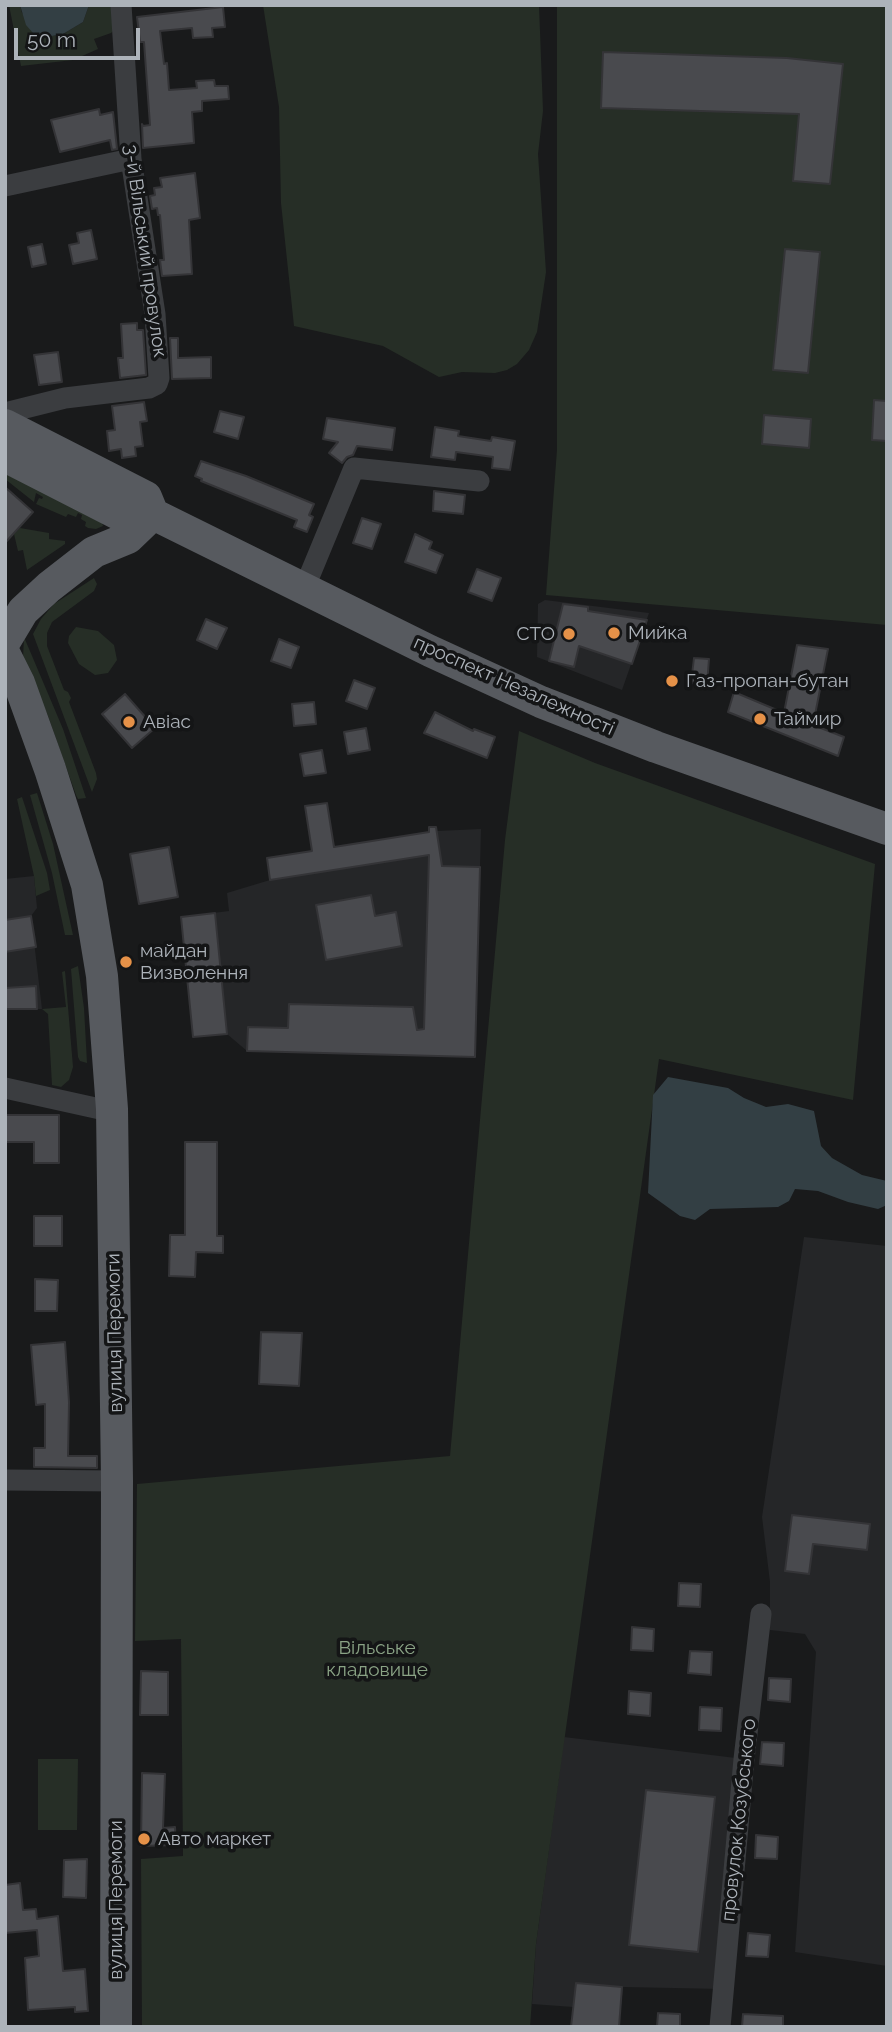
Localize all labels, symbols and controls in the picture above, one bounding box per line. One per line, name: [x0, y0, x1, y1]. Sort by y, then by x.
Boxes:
scale bar: [18, 14, 144, 58]
text: 50 m: [27, 27, 76, 52]
street label: 3-й Вільський провулок: [119, 143, 171, 359]
place label: Мийка: [628, 622, 687, 644]
place label: СТО: [517, 623, 555, 645]
marker: Мийка: [606, 625, 622, 641]
marker: СТО: [561, 626, 577, 642]
street label: проспект Незалежності: [410, 631, 618, 741]
place label: Газ-пропан-бутан: [686, 670, 849, 692]
marker: Газ-пропан-бутан: [664, 673, 680, 689]
place label: Таймир: [774, 708, 842, 730]
place label: Авіас: [143, 711, 191, 733]
marker: Таймир: [752, 711, 768, 727]
marker: Авіас: [121, 714, 137, 730]
place label: майдан Визволення: [140, 940, 248, 984]
marker: майдан Визволення: [118, 954, 134, 970]
street label: вулиця Перемоги: [102, 1253, 128, 1413]
park label: Вільське кладовище: [326, 1637, 428, 1681]
street label: провулок Козубського: [717, 1717, 761, 1923]
street label: вулиця Перемоги: [105, 1820, 127, 1980]
place label: Авто маркет: [158, 1828, 271, 1850]
marker: Авто маркет: [136, 1831, 152, 1847]

